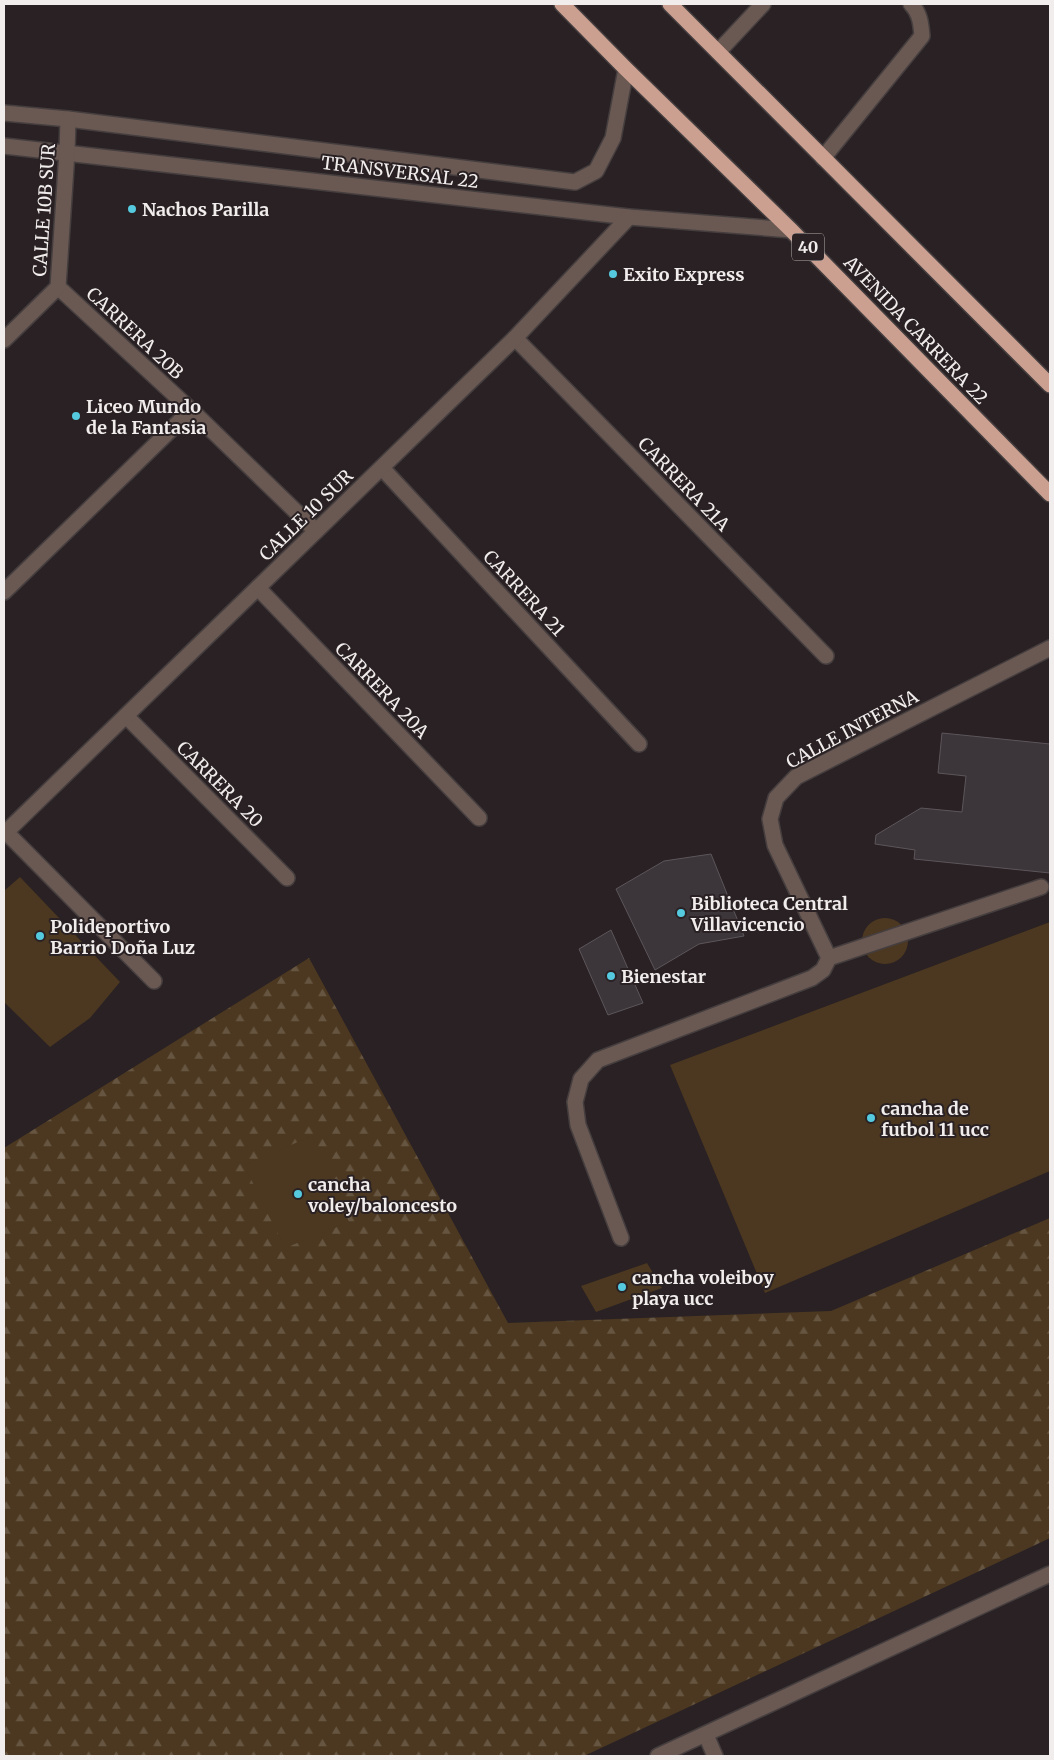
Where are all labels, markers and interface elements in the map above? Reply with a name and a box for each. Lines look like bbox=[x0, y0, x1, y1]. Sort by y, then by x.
street label: CALLE 10B SUR bbox=[28, 142, 60, 277]
street label: TRANSVERSAL 22 bbox=[320, 151, 480, 193]
place label: Nachos Parilla bbox=[142, 198, 269, 221]
marker: Nachos Parilla bbox=[126, 203, 138, 215]
road number: 40 bbox=[792, 233, 824, 260]
street label: AVENIDA CARRERA 22 bbox=[838, 250, 993, 409]
place label: Exito Express bbox=[623, 263, 745, 286]
marker: Exito Express bbox=[607, 268, 619, 280]
street label: CARRERA 20B bbox=[82, 282, 188, 384]
place label: Liceo Mundo de la Fantasia bbox=[86, 395, 206, 439]
marker: Liceo Mundo de la Fantasia bbox=[70, 410, 82, 422]
street label: CARRERA 21A bbox=[633, 432, 735, 536]
street label: CALLE 10 SUR bbox=[254, 464, 358, 566]
street label: CARRERA 21 bbox=[478, 545, 570, 641]
street label: CARRERA 20A bbox=[330, 637, 434, 743]
street label: CALLE INTERNA bbox=[782, 684, 922, 773]
street label: CARRERA 20 bbox=[172, 736, 268, 832]
place label: Biblioteca Central Villavicencio bbox=[690, 892, 848, 936]
marker: Biblioteca Central Villavicencio bbox=[675, 907, 687, 919]
place label: Polideportivo Barrio Doña Luz bbox=[50, 915, 195, 959]
marker: Polideportivo Barrio Doña Luz bbox=[34, 930, 46, 942]
place label: Bienestar bbox=[621, 965, 706, 988]
marker: Bienestar bbox=[605, 970, 617, 982]
place label: cancha de futbol 11 ucc bbox=[881, 1097, 989, 1141]
marker: cancha de futbol 11 ucc bbox=[865, 1112, 877, 1124]
place label: cancha voley/baloncesto bbox=[307, 1173, 457, 1217]
marker: cancha voley/baloncesto bbox=[292, 1188, 304, 1200]
place label: cancha voleiboy playa ucc bbox=[632, 1266, 774, 1310]
marker: cancha voleiboy playa ucc bbox=[616, 1281, 628, 1293]

